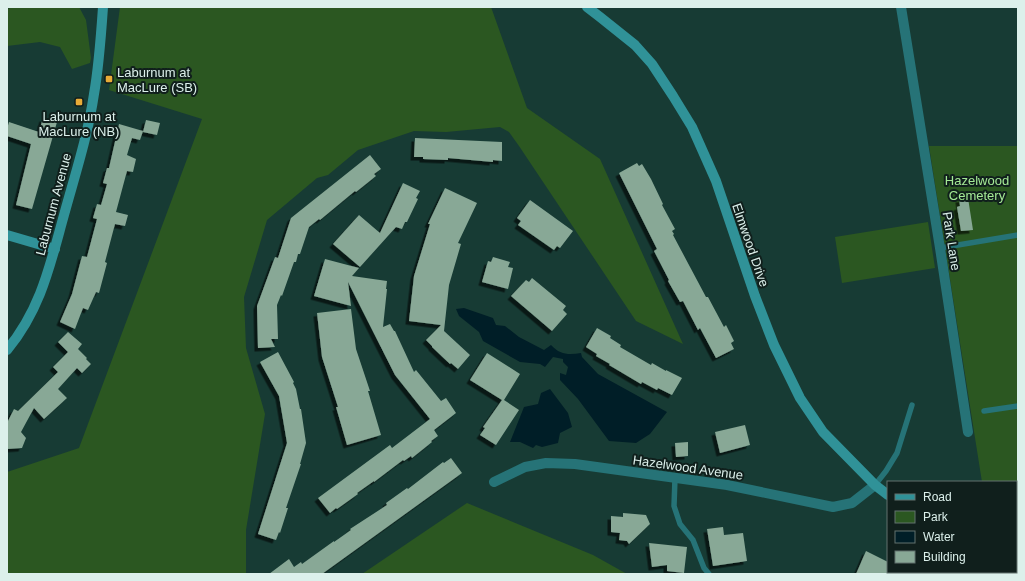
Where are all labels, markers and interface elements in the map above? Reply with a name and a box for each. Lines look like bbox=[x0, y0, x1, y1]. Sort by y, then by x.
place label: Laburnum at MacLure (SB) bbox=[117, 65, 197, 95]
marker: Laburnum at MacLure (SB) bbox=[104, 74, 114, 84]
marker: Laburnum at MacLure (NB) bbox=[74, 97, 84, 107]
place label: Laburnum at MacLure (NB) bbox=[39, 109, 119, 139]
street label: Laburnum Avenue bbox=[33, 151, 74, 257]
park label: Hazelwood Cemetery bbox=[945, 173, 1009, 203]
street label: Elmwood Drive bbox=[729, 201, 772, 289]
street label: Park Lane bbox=[939, 211, 964, 272]
street label: Hazelwood Avenue bbox=[632, 452, 744, 483]
legend bbox=[887, 481, 1017, 573]
text: Road bbox=[923, 490, 952, 504]
text: Park bbox=[923, 510, 949, 524]
text: Water bbox=[923, 530, 955, 544]
text: Building bbox=[923, 550, 966, 564]

